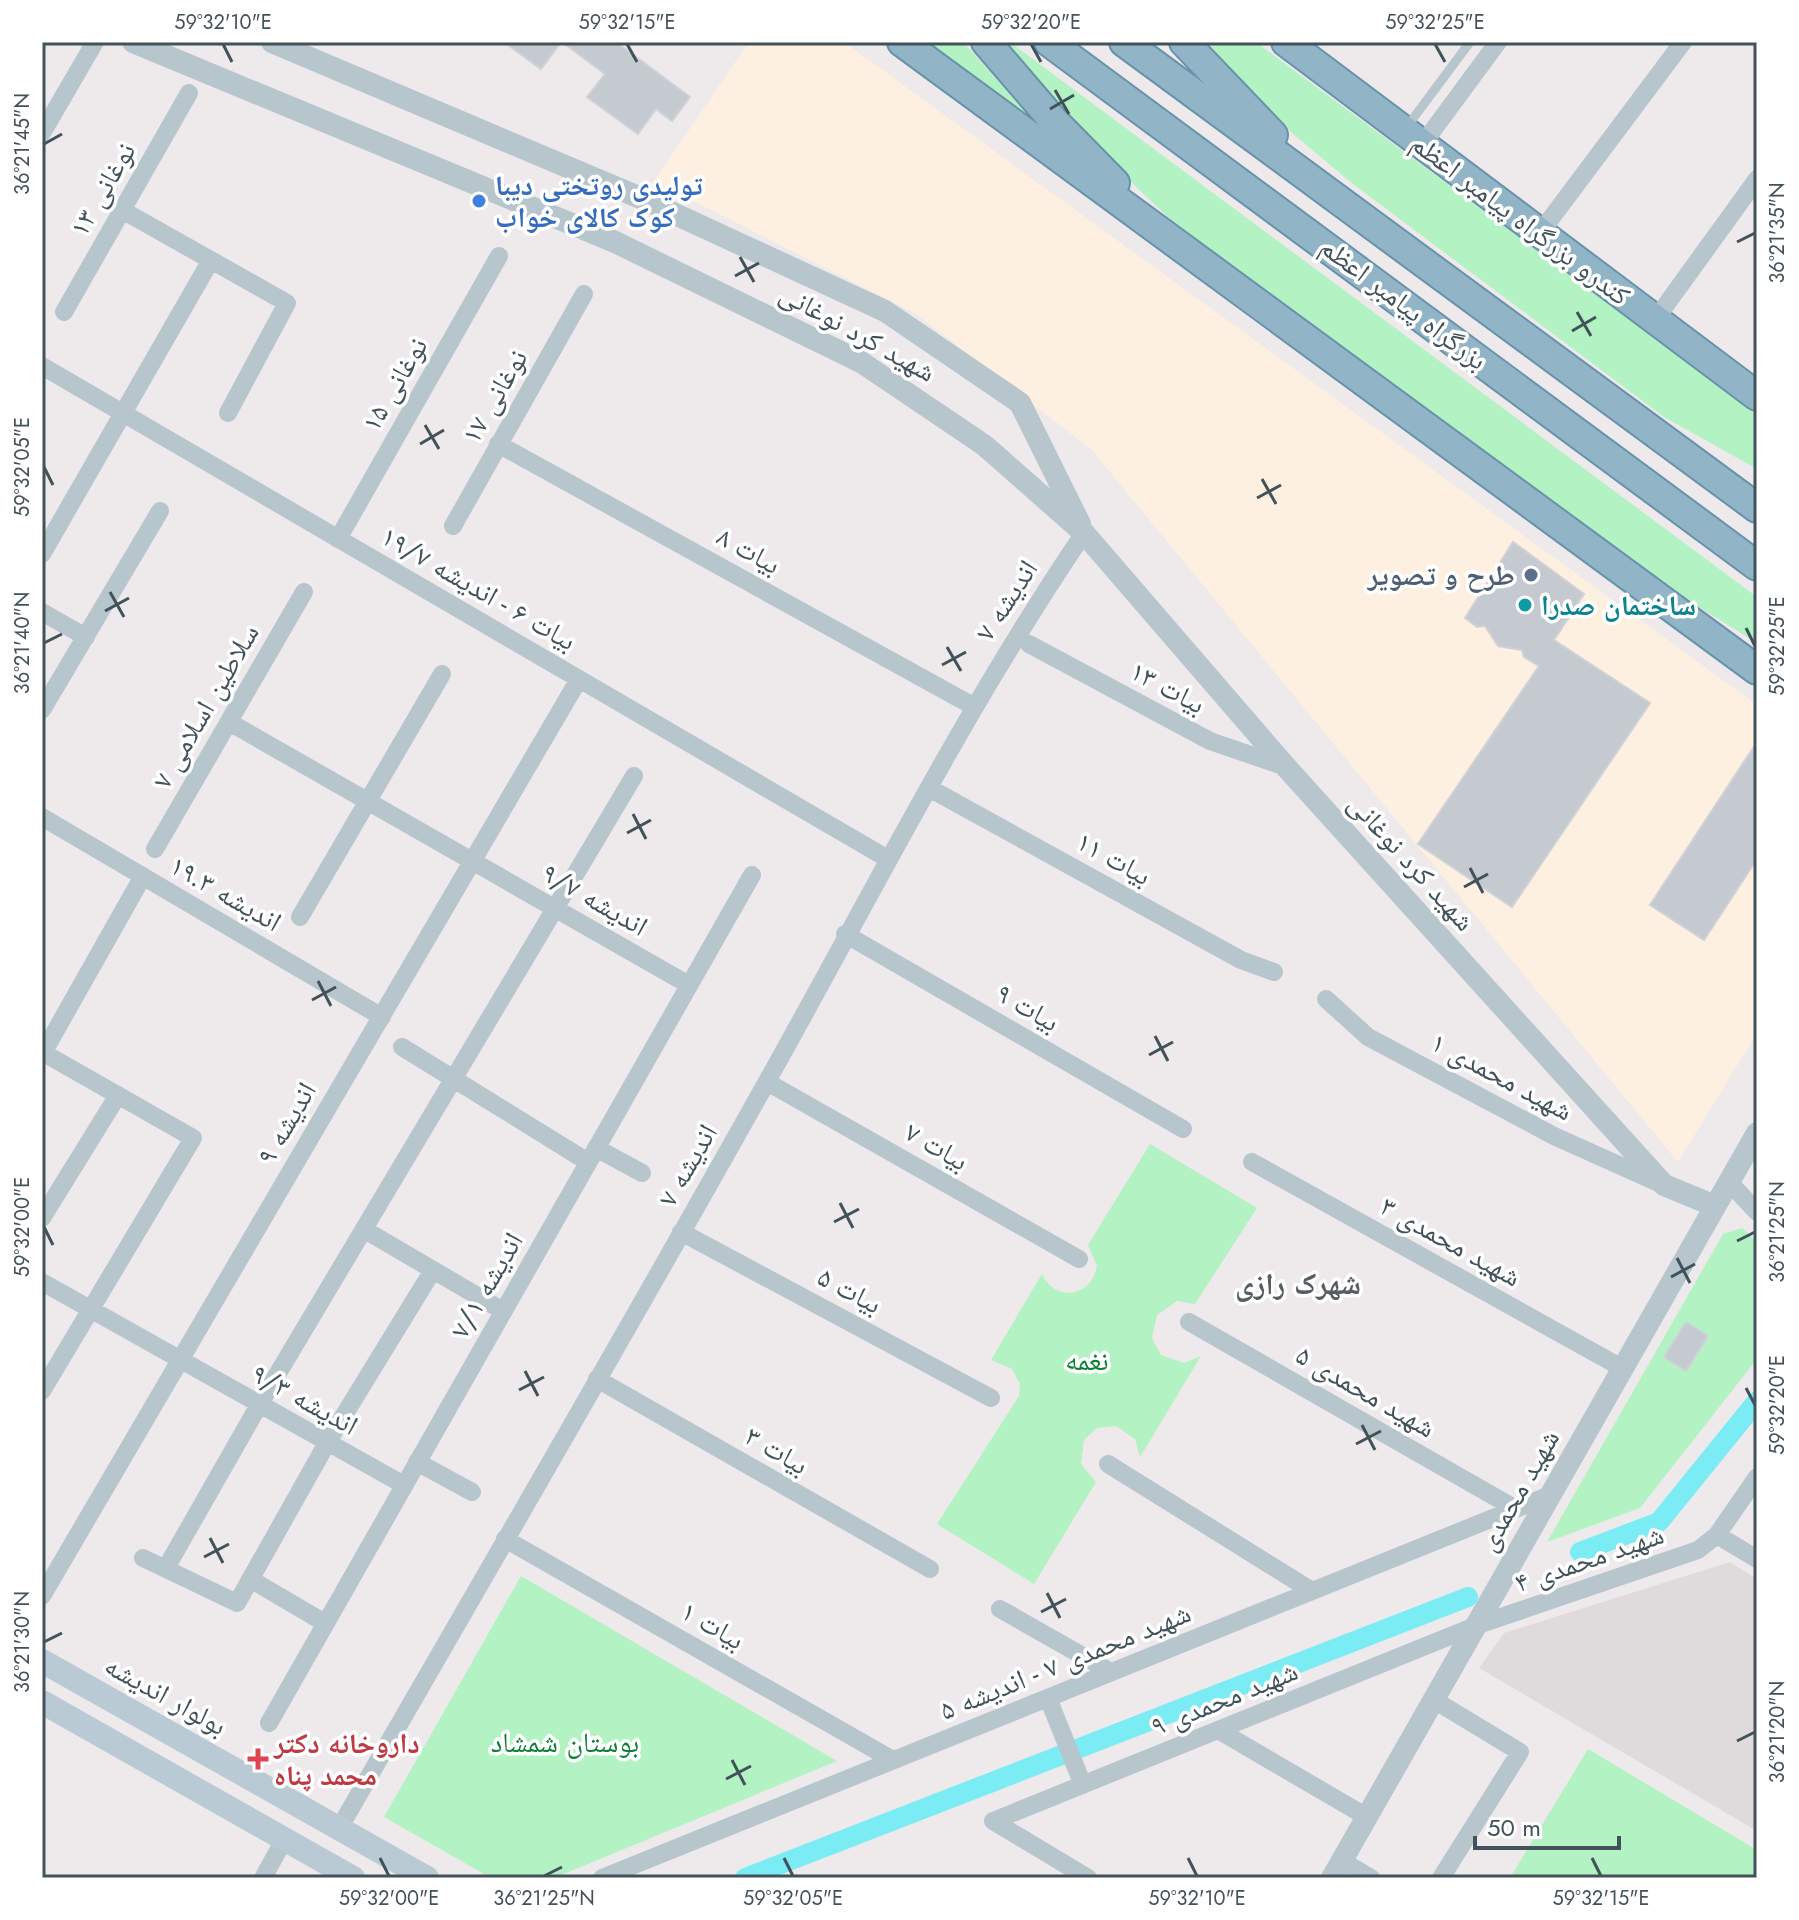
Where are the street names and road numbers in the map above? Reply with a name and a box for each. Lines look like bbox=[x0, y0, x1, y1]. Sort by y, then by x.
street label: کندرو بزرگراه پیامبر اعظم bbox=[1405, 126, 1637, 312]
street label: نوغانی ۱۳ bbox=[59, 135, 146, 244]
street label: بزرگراه پیامبر اعظم bbox=[1314, 229, 1494, 377]
street label: شهید کرد نوغانی bbox=[772, 273, 943, 392]
street label: نوغانی ۱۵ bbox=[351, 330, 438, 439]
street label: نوغانی ۱۷ bbox=[451, 342, 538, 451]
street label: بیات ۶ - اندیشه ۱۹/۷ bbox=[374, 516, 584, 661]
street label: بیات ۸ bbox=[709, 516, 788, 585]
street label: اندیشه ۷ bbox=[965, 552, 1048, 649]
street label: سلاطین اسلامی ۷ bbox=[142, 616, 269, 796]
street label: بیات ۱۳ bbox=[1123, 651, 1213, 724]
street label: شهید کرد نوغانی bbox=[1339, 784, 1485, 940]
street label: بیات ۱۱ bbox=[1069, 821, 1159, 896]
street label: اندیشه ۱۹.۳ bbox=[162, 845, 289, 942]
street label: اندیشه ۹/۷ bbox=[534, 853, 655, 946]
street label: بیات ۹ bbox=[988, 973, 1067, 1042]
street label: شهید محمدی ۱ bbox=[1424, 1022, 1580, 1131]
street label: اندیشه ۹ bbox=[246, 1074, 327, 1172]
street label: بیات ۷ bbox=[897, 1112, 976, 1181]
street label: اندیشه ۷ bbox=[647, 1116, 728, 1214]
street label: شهید محمدی ۳ bbox=[1373, 1186, 1529, 1297]
street label: اندیشه ۷/۱ bbox=[440, 1225, 533, 1346]
street label: بیات ۵ bbox=[810, 1257, 889, 1324]
street label: شهید محمدی ۵ bbox=[1288, 1335, 1443, 1448]
street label: اندیشه ۹/۳ bbox=[244, 1353, 366, 1446]
street label: بیات ۳ bbox=[737, 1416, 816, 1485]
street label: شهید محمدی bbox=[1467, 1422, 1570, 1559]
street label: شهید محمدی ۴ bbox=[1509, 1514, 1669, 1603]
street label: بیات ۱ bbox=[673, 1591, 752, 1660]
street label: شهید محمدی ۷ - اندیشه ۵ bbox=[933, 1592, 1197, 1731]
street label: بولوار اندیشه bbox=[97, 1645, 234, 1746]
street label: شهید محمدی ۹ bbox=[1144, 1650, 1304, 1747]

